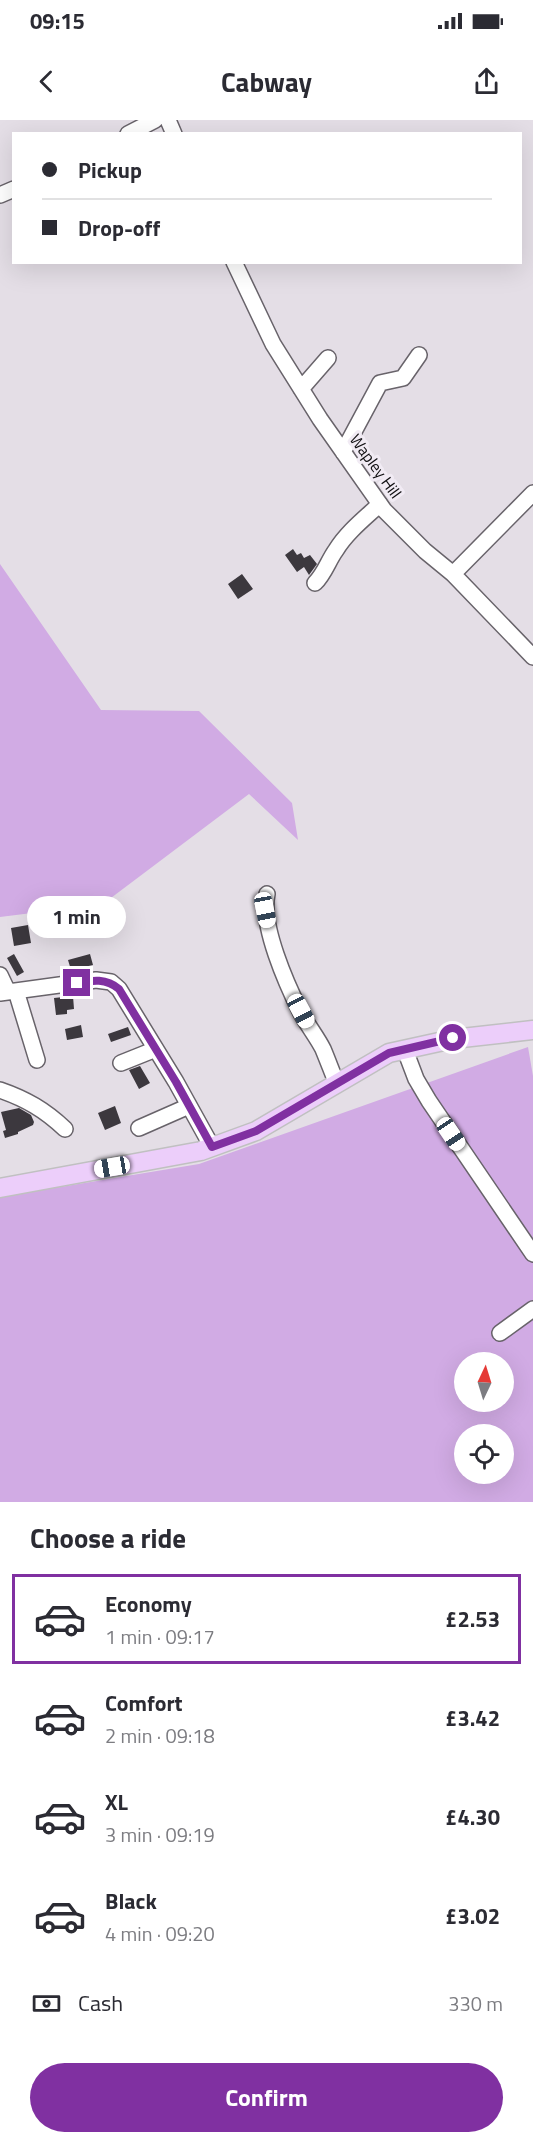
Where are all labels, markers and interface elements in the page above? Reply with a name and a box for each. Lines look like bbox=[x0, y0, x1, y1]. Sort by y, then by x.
text: 09:15 bbox=[30, 4, 85, 38]
text: Cabway bbox=[221, 61, 312, 102]
icon: back bbox=[30, 65, 63, 98]
icon: share bbox=[470, 65, 503, 98]
text: Pickup bbox=[78, 153, 142, 187]
text: Drop-off bbox=[78, 211, 160, 245]
street label: Wapley Hill bbox=[344, 429, 408, 503]
car bbox=[253, 891, 277, 929]
callout: 1 min bbox=[28, 896, 127, 938]
text: 1 min bbox=[52, 901, 101, 932]
route end bbox=[63, 969, 90, 996]
car bbox=[285, 991, 317, 1031]
route start bbox=[439, 1024, 466, 1051]
car bbox=[433, 1114, 469, 1154]
car bbox=[93, 1155, 131, 1179]
north arrow bbox=[454, 1352, 514, 1412]
map controls bbox=[454, 1352, 514, 1484]
button: locate bbox=[454, 1424, 514, 1484]
text: Choose a ride bbox=[30, 1517, 186, 1558]
text: Economy bbox=[105, 1587, 192, 1621]
icon: car bbox=[33, 1592, 87, 1646]
text: £2.53 bbox=[445, 1602, 500, 1636]
text: 1 min · 09:17 bbox=[105, 1621, 215, 1652]
text: Comfort bbox=[105, 1686, 183, 1720]
icon: car bbox=[33, 1691, 87, 1745]
text: £3.42 bbox=[445, 1701, 500, 1735]
text: 2 min · 09:18 bbox=[105, 1720, 215, 1751]
text: XL bbox=[105, 1785, 128, 1819]
icon: car bbox=[33, 1790, 87, 1844]
text: £4.30 bbox=[445, 1800, 500, 1834]
text: 3 min · 09:19 bbox=[105, 1819, 215, 1850]
text: Black bbox=[105, 1884, 157, 1918]
icon: car bbox=[33, 1889, 87, 1943]
text: £3.02 bbox=[445, 1899, 500, 1933]
text: 4 min · 09:20 bbox=[105, 1918, 215, 1949]
text: Cash bbox=[78, 1986, 123, 2020]
icon: cash bbox=[30, 1987, 63, 2020]
text: 330 m bbox=[448, 1988, 503, 2019]
button: Confirm bbox=[30, 2063, 503, 2132]

